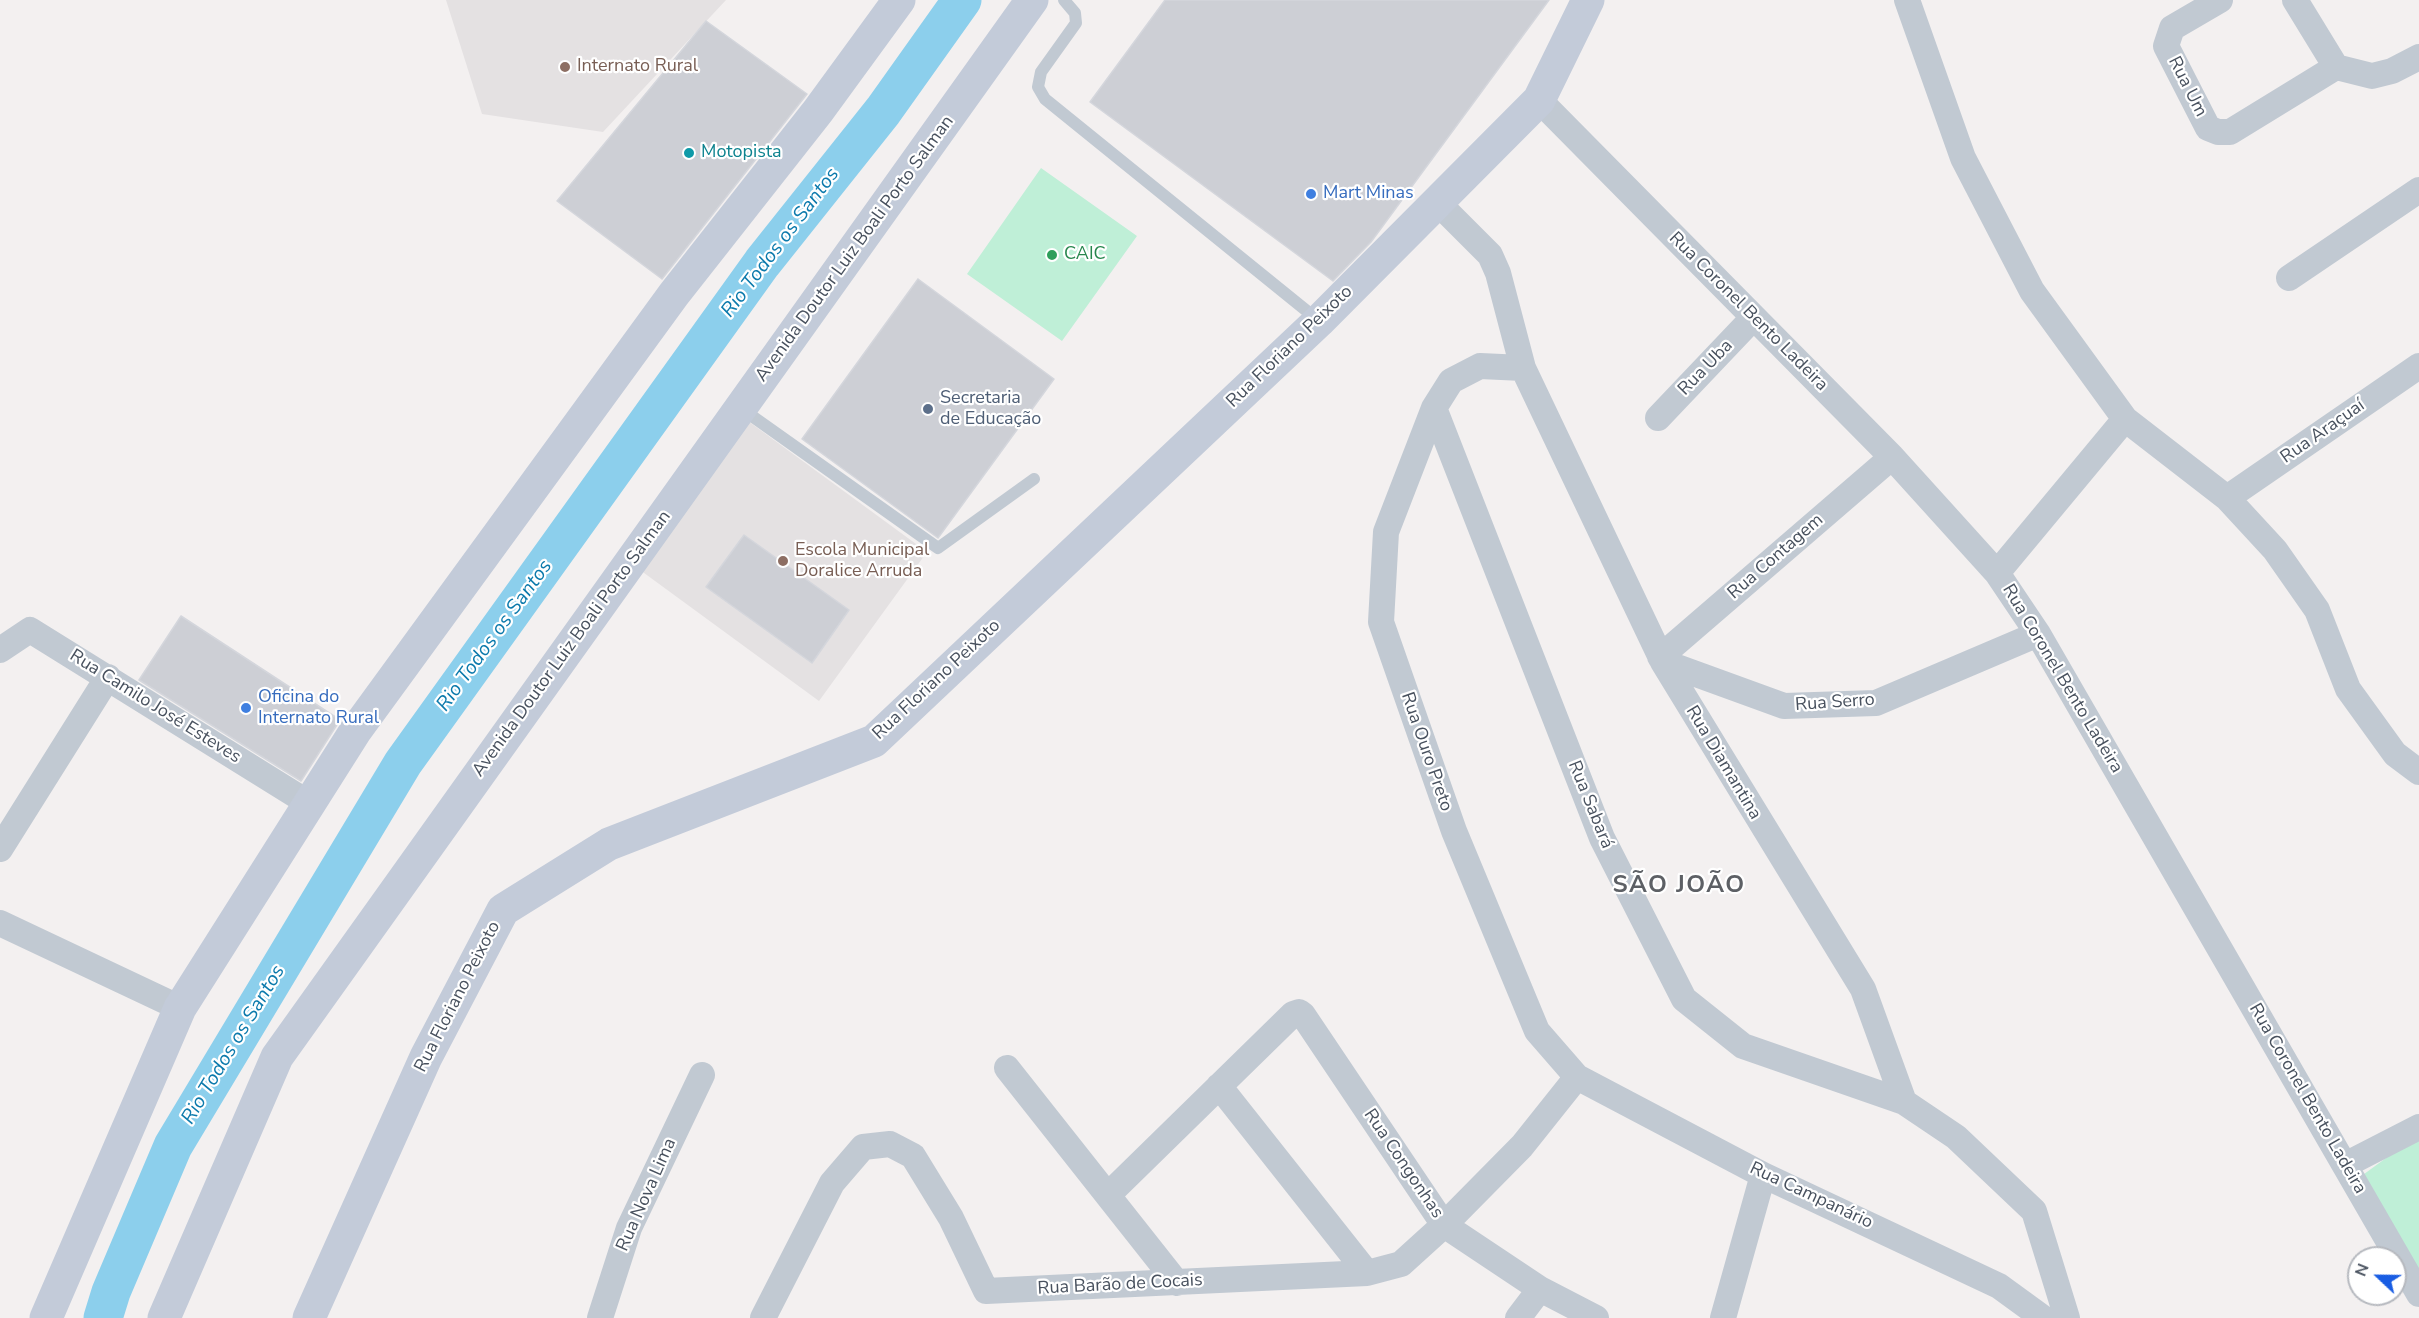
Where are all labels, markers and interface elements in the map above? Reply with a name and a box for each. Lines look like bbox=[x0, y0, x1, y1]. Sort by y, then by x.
street label: Rua Um bbox=[2163, 53, 2211, 121]
place label: Internato Rural bbox=[577, 56, 698, 78]
marker: Internato Rural bbox=[558, 60, 572, 74]
street label: Avenida Doutor Luiz Boali Porto Salman bbox=[751, 112, 959, 386]
place label: Motopista bbox=[701, 142, 782, 164]
marker: Motopista bbox=[682, 146, 696, 160]
water label: Rio Todos os Santos bbox=[717, 163, 845, 323]
place label: Mart Minas bbox=[1323, 183, 1414, 205]
marker: Mart Minas bbox=[1304, 187, 1318, 201]
street label: Rua Coronel Bento Ladeira bbox=[1664, 228, 1832, 396]
place label: CAIC bbox=[1064, 244, 1106, 266]
marker: CAIC bbox=[1045, 248, 1059, 262]
street label: Rua Floriano Peixoto bbox=[1223, 281, 1357, 413]
street label: Rua Uba bbox=[1674, 336, 1738, 400]
place label: Secretaria de Educação bbox=[940, 388, 1041, 430]
street label: Rua Araçuaí bbox=[2277, 395, 2369, 469]
marker: Secretaria de Educação bbox=[921, 402, 935, 416]
street label: Avenida Doutor Luiz Boali Porto Salman bbox=[468, 507, 676, 781]
street label: Rua Contagem bbox=[1724, 510, 1828, 604]
place label: Escola Municipal Doralice Arruda bbox=[795, 540, 929, 582]
marker: Escola Municipal Doralice Arruda bbox=[776, 554, 790, 568]
water label: Rio Todos os Santos bbox=[432, 556, 558, 716]
street label: Rua Coronel Bento Ladeira bbox=[1997, 581, 2127, 777]
street label: Rua Floriano Peixoto bbox=[869, 615, 1005, 745]
street label: Rua Camilo José Esteves bbox=[65, 645, 245, 769]
place label: Oficina do Internato Rural bbox=[258, 687, 379, 730]
street label: Rua Serro bbox=[1794, 689, 1876, 717]
street label: Rua Ouro Preto bbox=[1396, 690, 1456, 814]
marker: Oficina do Internato Rural bbox=[239, 701, 253, 715]
street label: Rua Diamantina bbox=[1681, 702, 1765, 824]
street label: Rua Sabará bbox=[1563, 758, 1617, 852]
district label: SÃO JOÃO bbox=[1612, 872, 1746, 900]
street label: Rua Floriano Peixoto bbox=[411, 918, 505, 1076]
water label: Rio Todos os Santos bbox=[177, 961, 291, 1129]
street label: Rua Coronel Bento Ladeira bbox=[2244, 1000, 2370, 1198]
street label: Rua Congonhas bbox=[1358, 1105, 1448, 1223]
street label: Rua Nova Lima bbox=[612, 1135, 682, 1255]
street label: Rua Campanário bbox=[1746, 1158, 1876, 1234]
north arrow bbox=[2347, 1246, 2407, 1306]
text: N bbox=[2350, 1260, 2375, 1280]
street label: Rua Barão de Cocais bbox=[1037, 1270, 1203, 1300]

